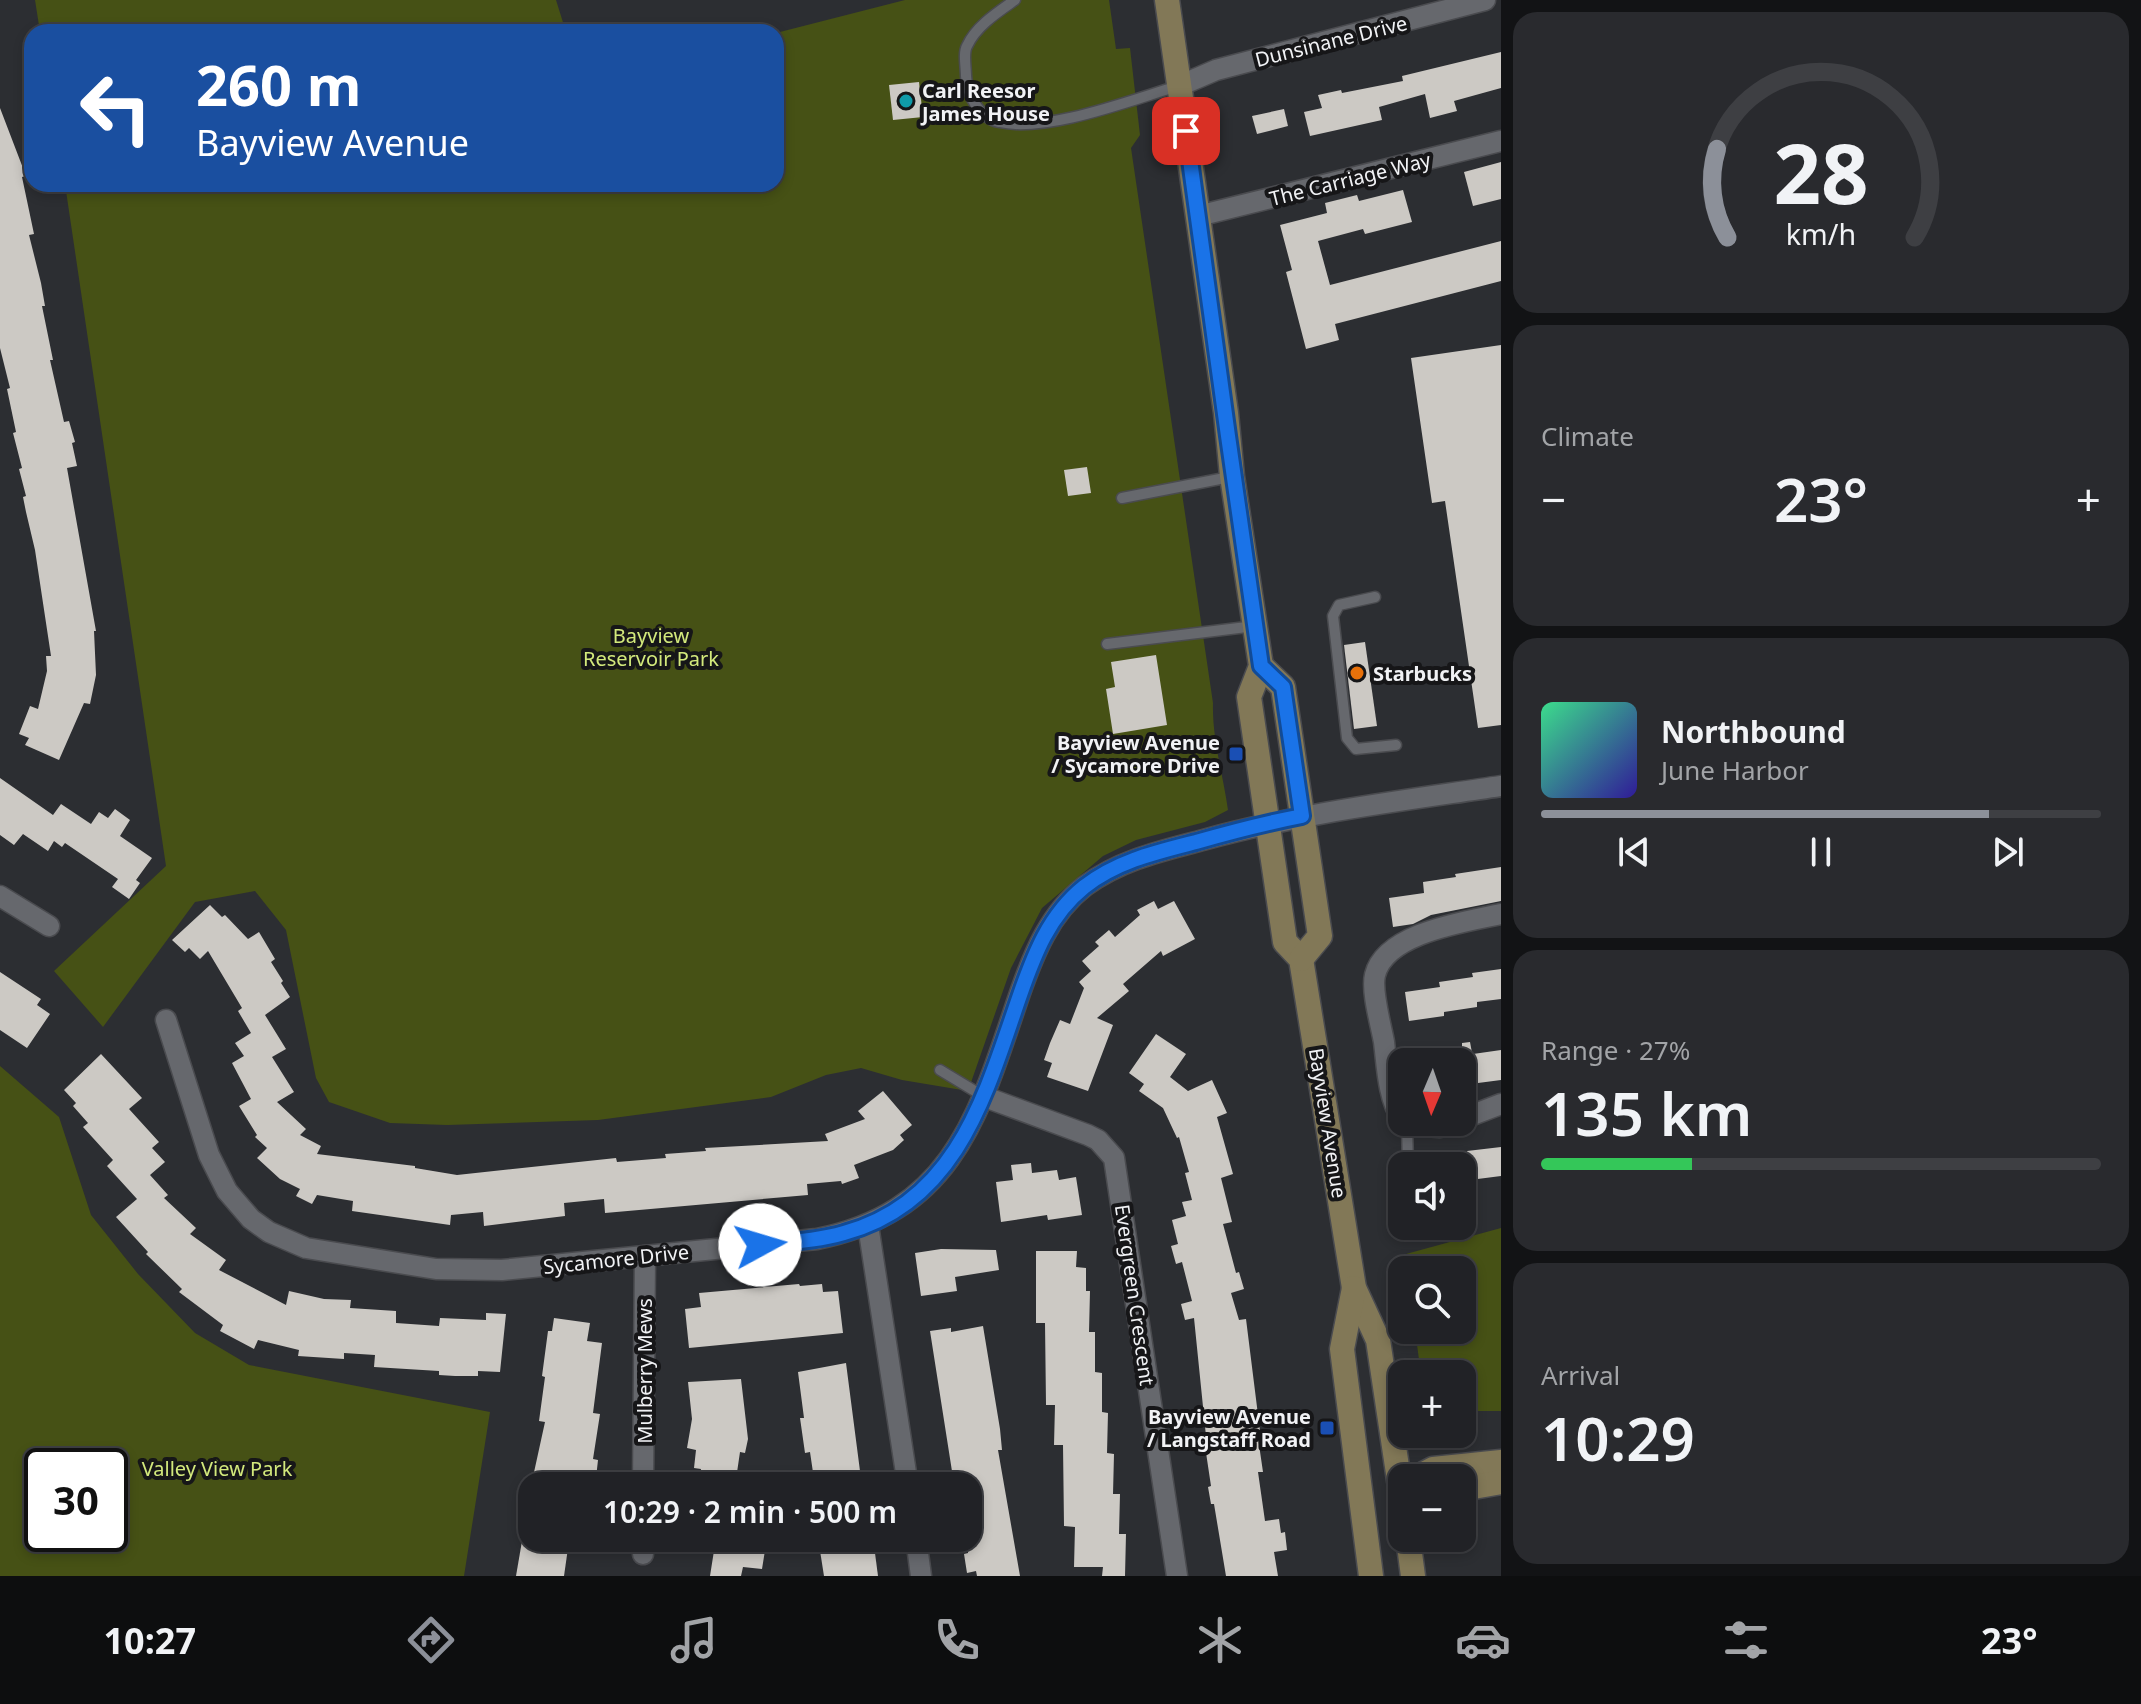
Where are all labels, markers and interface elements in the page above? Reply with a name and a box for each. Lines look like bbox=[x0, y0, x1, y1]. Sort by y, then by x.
street label: Dunsinane Drive bbox=[1252, 9, 1410, 73]
text: 260 m bbox=[196, 46, 361, 122]
icon: left bbox=[64, 56, 168, 160]
place label: Carl Reesor James House bbox=[920, 77, 1050, 127]
marker: Carl Reesor James House bbox=[897, 92, 915, 110]
pin bbox=[1152, 97, 1220, 165]
icon: arrive bbox=[1164, 109, 1208, 153]
text: 28 bbox=[1773, 115, 1869, 228]
text: Bayview Avenue bbox=[196, 118, 469, 167]
street label: The Carriage Way bbox=[1267, 146, 1434, 212]
text: km/h bbox=[1786, 215, 1856, 254]
text: Climate bbox=[1541, 418, 1634, 454]
text: 23° bbox=[1774, 458, 1868, 540]
text: − bbox=[1541, 469, 1566, 529]
text: + bbox=[2076, 469, 2101, 529]
park label: Bayview Reservoir Park bbox=[583, 622, 719, 672]
place label: Starbucks bbox=[1373, 660, 1472, 687]
marker: Starbucks bbox=[1348, 664, 1366, 682]
text: Northbound bbox=[1661, 711, 1846, 752]
place label: Bayview Avenue / Sycamore Drive bbox=[1051, 729, 1220, 779]
marker: Bayview Avenue / Sycamore Drive bbox=[1227, 745, 1245, 763]
text: June Harbor bbox=[1661, 752, 1809, 788]
icon: previous bbox=[1612, 830, 1656, 874]
icon: pause bbox=[1799, 830, 1843, 874]
icon: next bbox=[1986, 830, 2030, 874]
text: Range · 27% bbox=[1541, 1032, 1690, 1068]
street label: Bayview Avenue bbox=[1303, 1046, 1353, 1200]
north arrow bbox=[1388, 1048, 1476, 1136]
map controls bbox=[1388, 1048, 1476, 1552]
text: 135 km bbox=[1541, 1072, 1752, 1154]
button: sound bbox=[1388, 1152, 1476, 1240]
position arrow bbox=[718, 1203, 802, 1287]
street label: Evergreen Crescent bbox=[1109, 1203, 1161, 1387]
street label: Sycamore Drive bbox=[542, 1238, 690, 1280]
button: search bbox=[1388, 1256, 1476, 1344]
street label: Mulberry Mews bbox=[631, 1298, 658, 1444]
text: Arrival bbox=[1541, 1357, 1620, 1393]
button: + bbox=[1388, 1360, 1476, 1448]
text: 10:29 bbox=[1541, 1397, 1695, 1479]
place label: Bayview Avenue / Langstaff Road bbox=[1147, 1403, 1311, 1453]
marker: Bayview Avenue / Langstaff Road bbox=[1318, 1419, 1336, 1437]
speed limit sign: 30 bbox=[24, 1448, 128, 1552]
park label: Valley View Park bbox=[142, 1455, 293, 1482]
button: − bbox=[1388, 1464, 1476, 1552]
text: 10:29 · 2 min · 500 m bbox=[603, 1491, 897, 1532]
icon: directions bbox=[403, 1612, 459, 1668]
icon: music bbox=[666, 1612, 722, 1668]
icon: phone bbox=[929, 1612, 985, 1668]
icon: climate bbox=[1192, 1612, 1248, 1668]
icon: car bbox=[1455, 1612, 1511, 1668]
icon: filters bbox=[1718, 1612, 1774, 1668]
text: 10:27 bbox=[104, 1616, 196, 1665]
text: 23° bbox=[1981, 1616, 2037, 1665]

